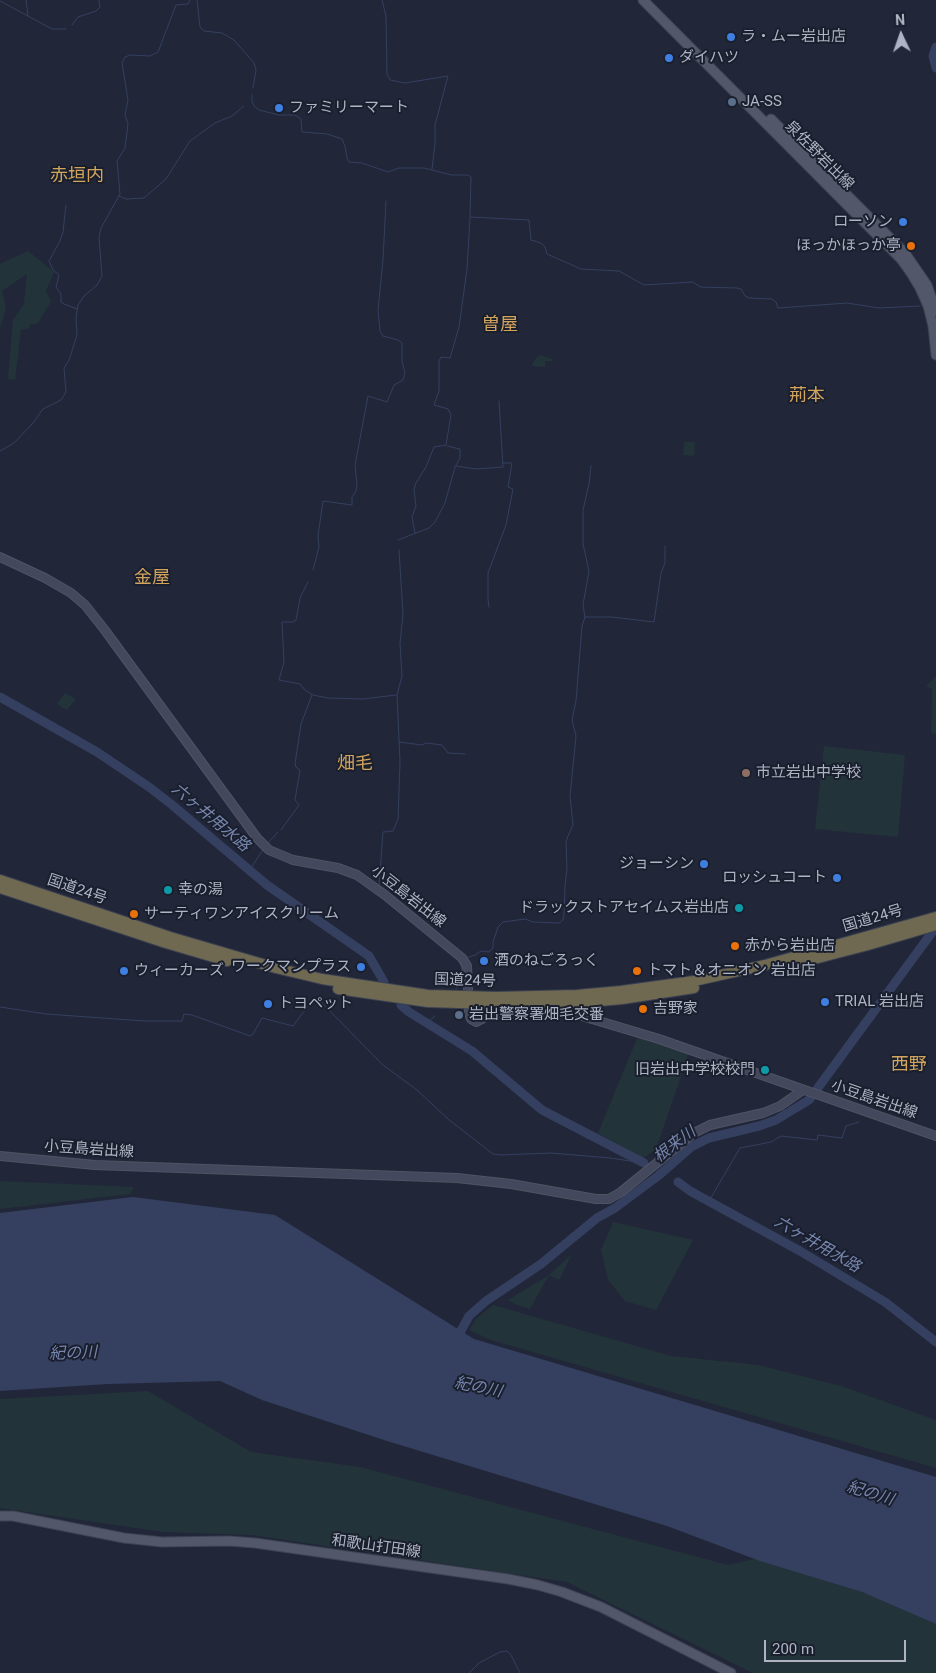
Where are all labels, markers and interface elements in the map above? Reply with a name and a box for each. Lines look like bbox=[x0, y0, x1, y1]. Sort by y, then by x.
north arrow bbox=[876, 10, 926, 60]
text: N bbox=[895, 12, 906, 28]
place label: ラ・ムー岩出店 bbox=[741, 28, 846, 46]
marker: ラ・ムー岩出店 bbox=[725, 31, 737, 43]
place label: ダイハツ bbox=[679, 49, 739, 67]
marker: ダイハツ bbox=[663, 52, 675, 64]
place label: JA-SS bbox=[742, 93, 782, 111]
marker: JA-SS bbox=[726, 96, 738, 108]
place label: ファミリーマート bbox=[289, 99, 409, 117]
marker: ファミリーマート bbox=[273, 102, 285, 114]
street label: 泉佐野岩出線 bbox=[781, 118, 857, 194]
district label: 赤垣内 bbox=[50, 165, 104, 187]
place label: ローソン bbox=[833, 213, 893, 231]
marker: ローソン bbox=[897, 216, 909, 228]
place label: ほっかほっか亭 bbox=[796, 237, 901, 255]
marker: ほっかほっか亭 bbox=[905, 240, 917, 252]
district label: 曽屋 bbox=[482, 314, 518, 336]
district label: 荊本 bbox=[789, 385, 825, 407]
district label: 金屋 bbox=[134, 567, 170, 589]
district label: 畑毛 bbox=[337, 753, 373, 775]
place label: 市立岩出中学校 bbox=[756, 764, 861, 782]
marker: 市立岩出中学校 bbox=[740, 767, 752, 779]
water label: 六ヶ井用水路 bbox=[167, 780, 253, 856]
place label: ジョーシン bbox=[619, 855, 694, 873]
marker: ジョーシン bbox=[698, 858, 710, 870]
street label: 小豆島岩出線 bbox=[367, 862, 449, 932]
place label: ロッシュコート bbox=[722, 869, 827, 887]
street label: 国道24号 bbox=[45, 871, 109, 909]
marker: ロッシュコート bbox=[831, 872, 843, 884]
place label: 幸の湯 bbox=[178, 881, 223, 899]
marker: 幸の湯 bbox=[162, 884, 174, 896]
place label: ドラックストアセイムス岩出店 bbox=[519, 899, 729, 917]
marker: ドラックストアセイムス岩出店 bbox=[733, 902, 745, 914]
street label: 国道24号 bbox=[841, 902, 905, 936]
place label: サーティワンアイスクリーム bbox=[144, 905, 339, 923]
marker: サーティワンアイスクリーム bbox=[128, 908, 140, 920]
place label: 赤から岩出店 bbox=[745, 937, 835, 955]
marker: 赤から岩出店 bbox=[729, 940, 741, 952]
place label: 酒のねごろっく bbox=[494, 952, 599, 970]
marker: 酒のねごろっく bbox=[478, 955, 490, 967]
place label: ワークマンプラス bbox=[231, 958, 351, 976]
marker: ワークマンプラス bbox=[355, 961, 367, 973]
place label: ウィーカーズ bbox=[134, 962, 224, 980]
place label: トマト＆オニオン 岩出店 bbox=[647, 962, 816, 980]
marker: ウィーカーズ bbox=[118, 965, 130, 977]
marker: トマト＆オニオン 岩出店 bbox=[631, 965, 643, 977]
street label: 国道24号 bbox=[434, 971, 496, 991]
place label: TRIAL 岩出店 bbox=[835, 993, 924, 1011]
place label: トヨペット bbox=[278, 995, 353, 1013]
marker: TRIAL 岩出店 bbox=[819, 996, 831, 1008]
marker: トヨペット bbox=[262, 998, 274, 1010]
place label: 吉野家 bbox=[653, 1000, 698, 1018]
marker: 吉野家 bbox=[637, 1003, 649, 1015]
place label: 岩出警察署畑毛交番 bbox=[469, 1006, 604, 1024]
marker: 岩出警察署畑毛交番 bbox=[453, 1009, 465, 1021]
district label: 西野 bbox=[891, 1054, 927, 1076]
place label: 旧岩出中学校校門 bbox=[635, 1061, 755, 1079]
marker: 旧岩出中学校校門 bbox=[759, 1064, 771, 1076]
street label: 小豆島岩出線 bbox=[829, 1077, 919, 1123]
water label: 根来川 bbox=[650, 1123, 700, 1167]
street label: 小豆島岩出線 bbox=[43, 1138, 135, 1162]
water label: 六ヶ井用水路 bbox=[771, 1213, 863, 1277]
water label: 紀の川 bbox=[49, 1344, 97, 1364]
water label: 紀の川 bbox=[453, 1374, 503, 1402]
water label: 紀の川 bbox=[844, 1478, 896, 1510]
street label: 和歌山打田線 bbox=[330, 1532, 422, 1562]
scale bar bbox=[766, 1630, 908, 1662]
text: 200 m bbox=[772, 1640, 814, 1658]

